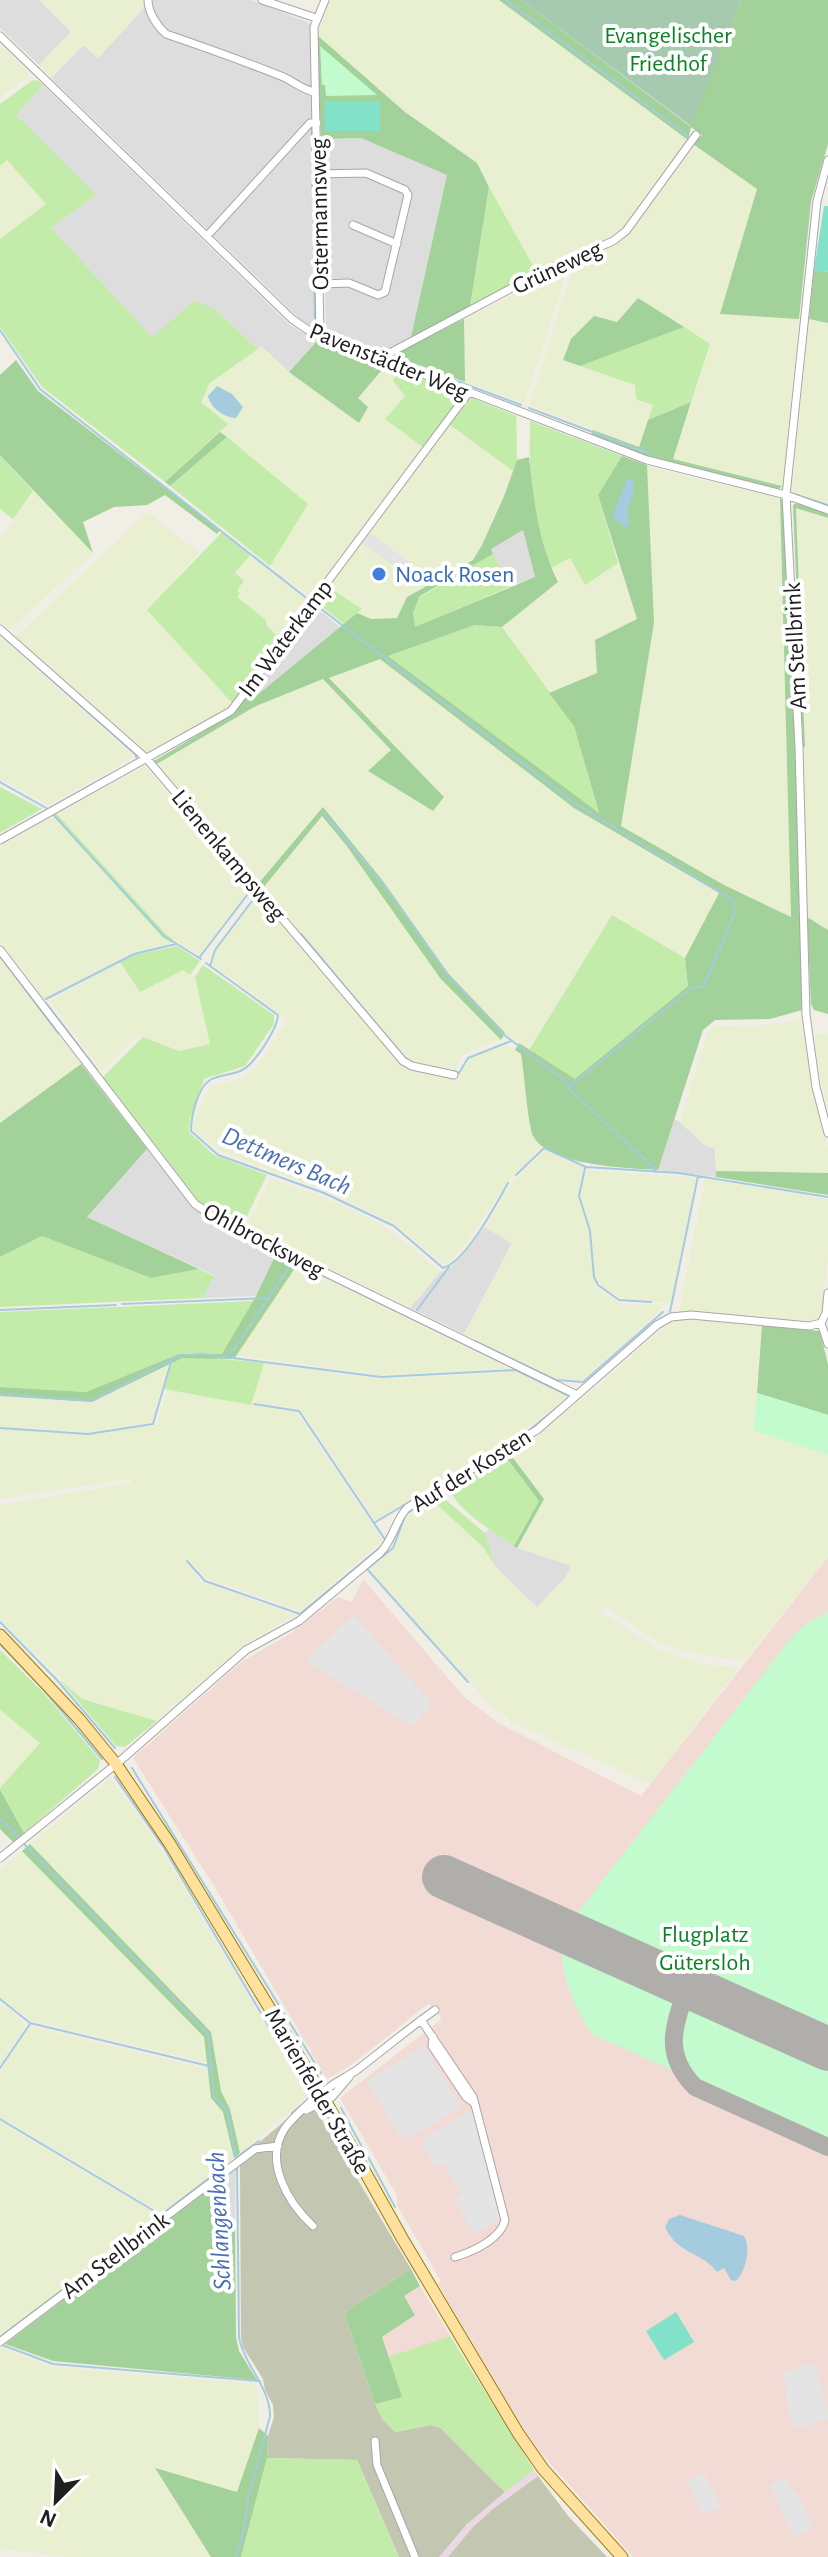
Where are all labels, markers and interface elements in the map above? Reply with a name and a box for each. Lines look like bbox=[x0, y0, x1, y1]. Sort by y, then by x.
park label: Evangelischer Friedhof bbox=[604, 24, 732, 76]
street label: Ostermannsweg bbox=[307, 137, 333, 290]
street label: Grüneweg bbox=[509, 237, 606, 299]
street label: Pavenstädter Weg bbox=[306, 319, 472, 405]
place label: Noack Rosen bbox=[395, 563, 514, 587]
marker: Noack Rosen bbox=[370, 565, 388, 583]
street label: Im Waterkamp bbox=[234, 576, 337, 702]
street label: Am Stellbrink bbox=[781, 582, 811, 710]
street label: Lienenkampsweg bbox=[167, 786, 290, 926]
water label: Dettmers Bach bbox=[218, 1122, 355, 1200]
street label: Ohlbrocksweg bbox=[199, 1199, 328, 1283]
street label: Auf der Kosten bbox=[408, 1425, 535, 1517]
park label: Flugplatz Gütersloh bbox=[659, 1923, 751, 1975]
street label: Marienfelder Straße bbox=[260, 2004, 374, 2179]
water label: Schlangenbach bbox=[202, 2151, 236, 2291]
street label: Am Stellbrink bbox=[58, 2208, 174, 2304]
north arrow bbox=[16, 2461, 96, 2541]
text: N bbox=[37, 2505, 60, 2532]

